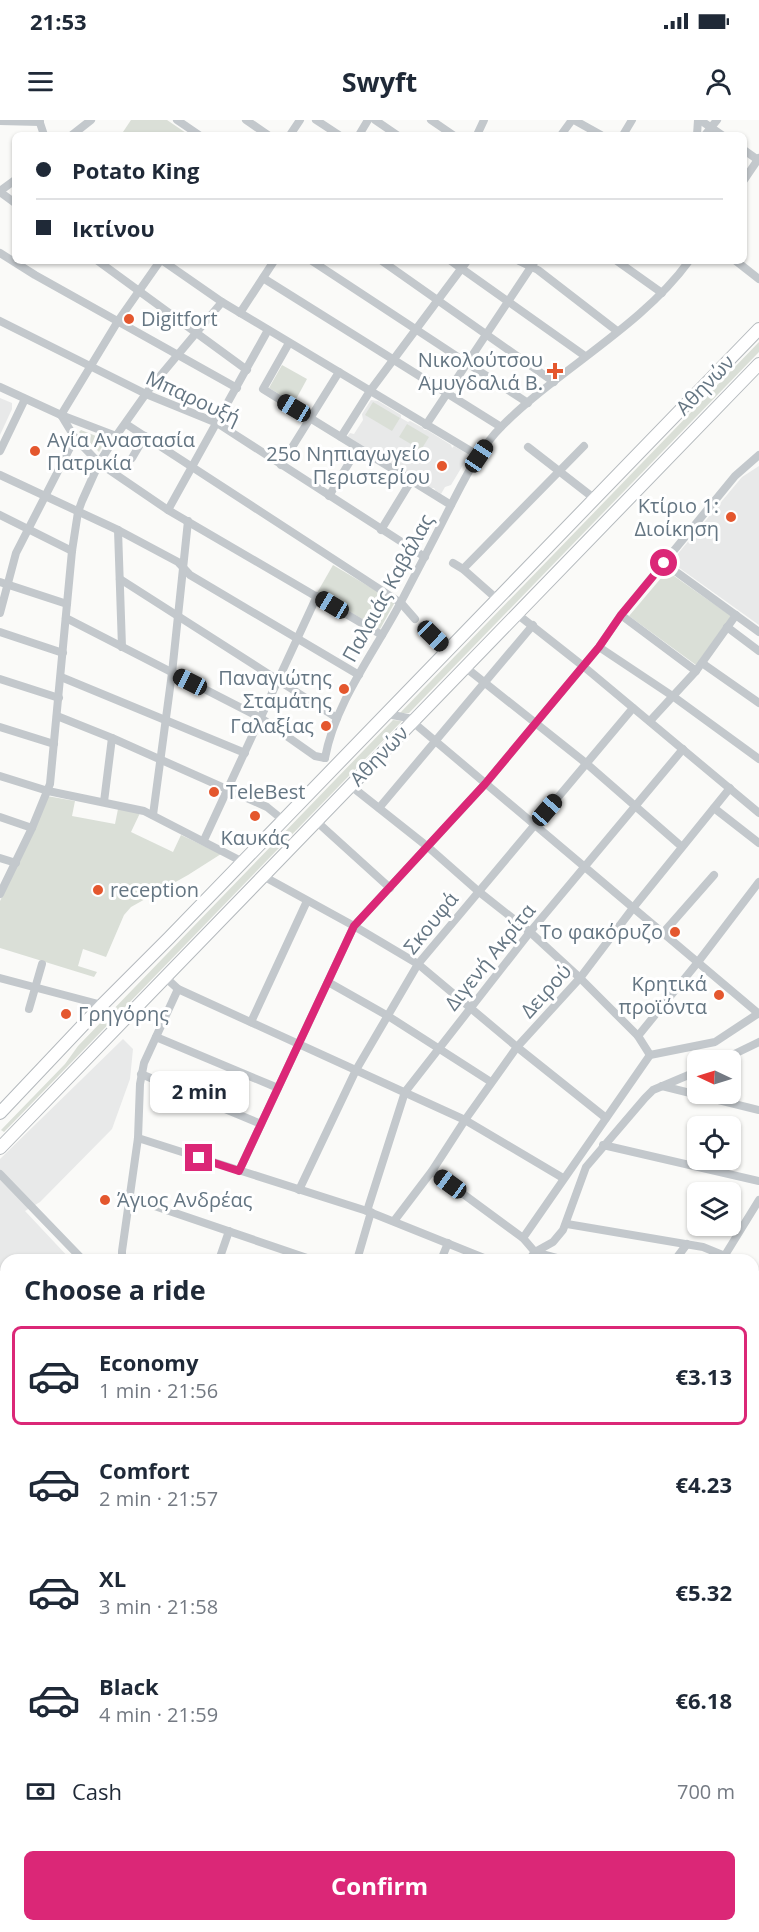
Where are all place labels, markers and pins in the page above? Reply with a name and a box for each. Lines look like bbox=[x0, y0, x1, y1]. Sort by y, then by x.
place label: Digitfort bbox=[141, 305, 218, 332]
marker: Digitfort bbox=[122, 312, 136, 326]
place label: Νικολούτσου Αμυγδαλιά Β. bbox=[418, 346, 543, 396]
marker: Νικολούτσου Αμυγδαλιά Β. bbox=[548, 364, 562, 378]
place label: Αγία Αναστασία Πατρικία bbox=[47, 426, 195, 476]
place label: 25ο Νηπιαγωγείο Περιστερίου bbox=[266, 440, 430, 490]
marker: Αγία Αναστασία Πατρικία bbox=[28, 444, 42, 458]
marker: 25ο Νηπιαγωγείο Περιστερίου bbox=[435, 459, 449, 473]
place label: Κτίριο 1: Διοίκηση bbox=[635, 492, 719, 542]
marker: Κτίριο 1: Διοίκηση bbox=[724, 510, 738, 524]
place label: Παναγιώτης Σταμάτης bbox=[218, 664, 332, 714]
marker: Παναγιώτης Σταμάτης bbox=[337, 682, 351, 696]
place label: Γαλαξίας bbox=[230, 712, 314, 739]
marker: Γαλαξίας bbox=[319, 719, 333, 733]
place label: TeleBest bbox=[226, 778, 305, 805]
marker: TeleBest bbox=[207, 785, 221, 799]
marker: Καυκάς bbox=[248, 809, 262, 823]
place label: Καυκάς bbox=[220, 824, 290, 851]
place label: reception bbox=[110, 876, 199, 903]
marker: reception bbox=[91, 883, 105, 897]
place label: Το φακόρυζο bbox=[540, 918, 663, 945]
marker: Το φακόρυζο bbox=[668, 925, 682, 939]
place label: Κρητικά προϊόντα bbox=[619, 970, 707, 1020]
marker: Κρητικά προϊόντα bbox=[712, 988, 726, 1002]
place label: Γρηγόρης bbox=[78, 1000, 169, 1027]
marker: Γρηγόρης bbox=[59, 1007, 73, 1021]
place label: Άγιος Ανδρέας bbox=[117, 1186, 253, 1213]
marker: Άγιος Ανδρέας bbox=[98, 1193, 112, 1207]

